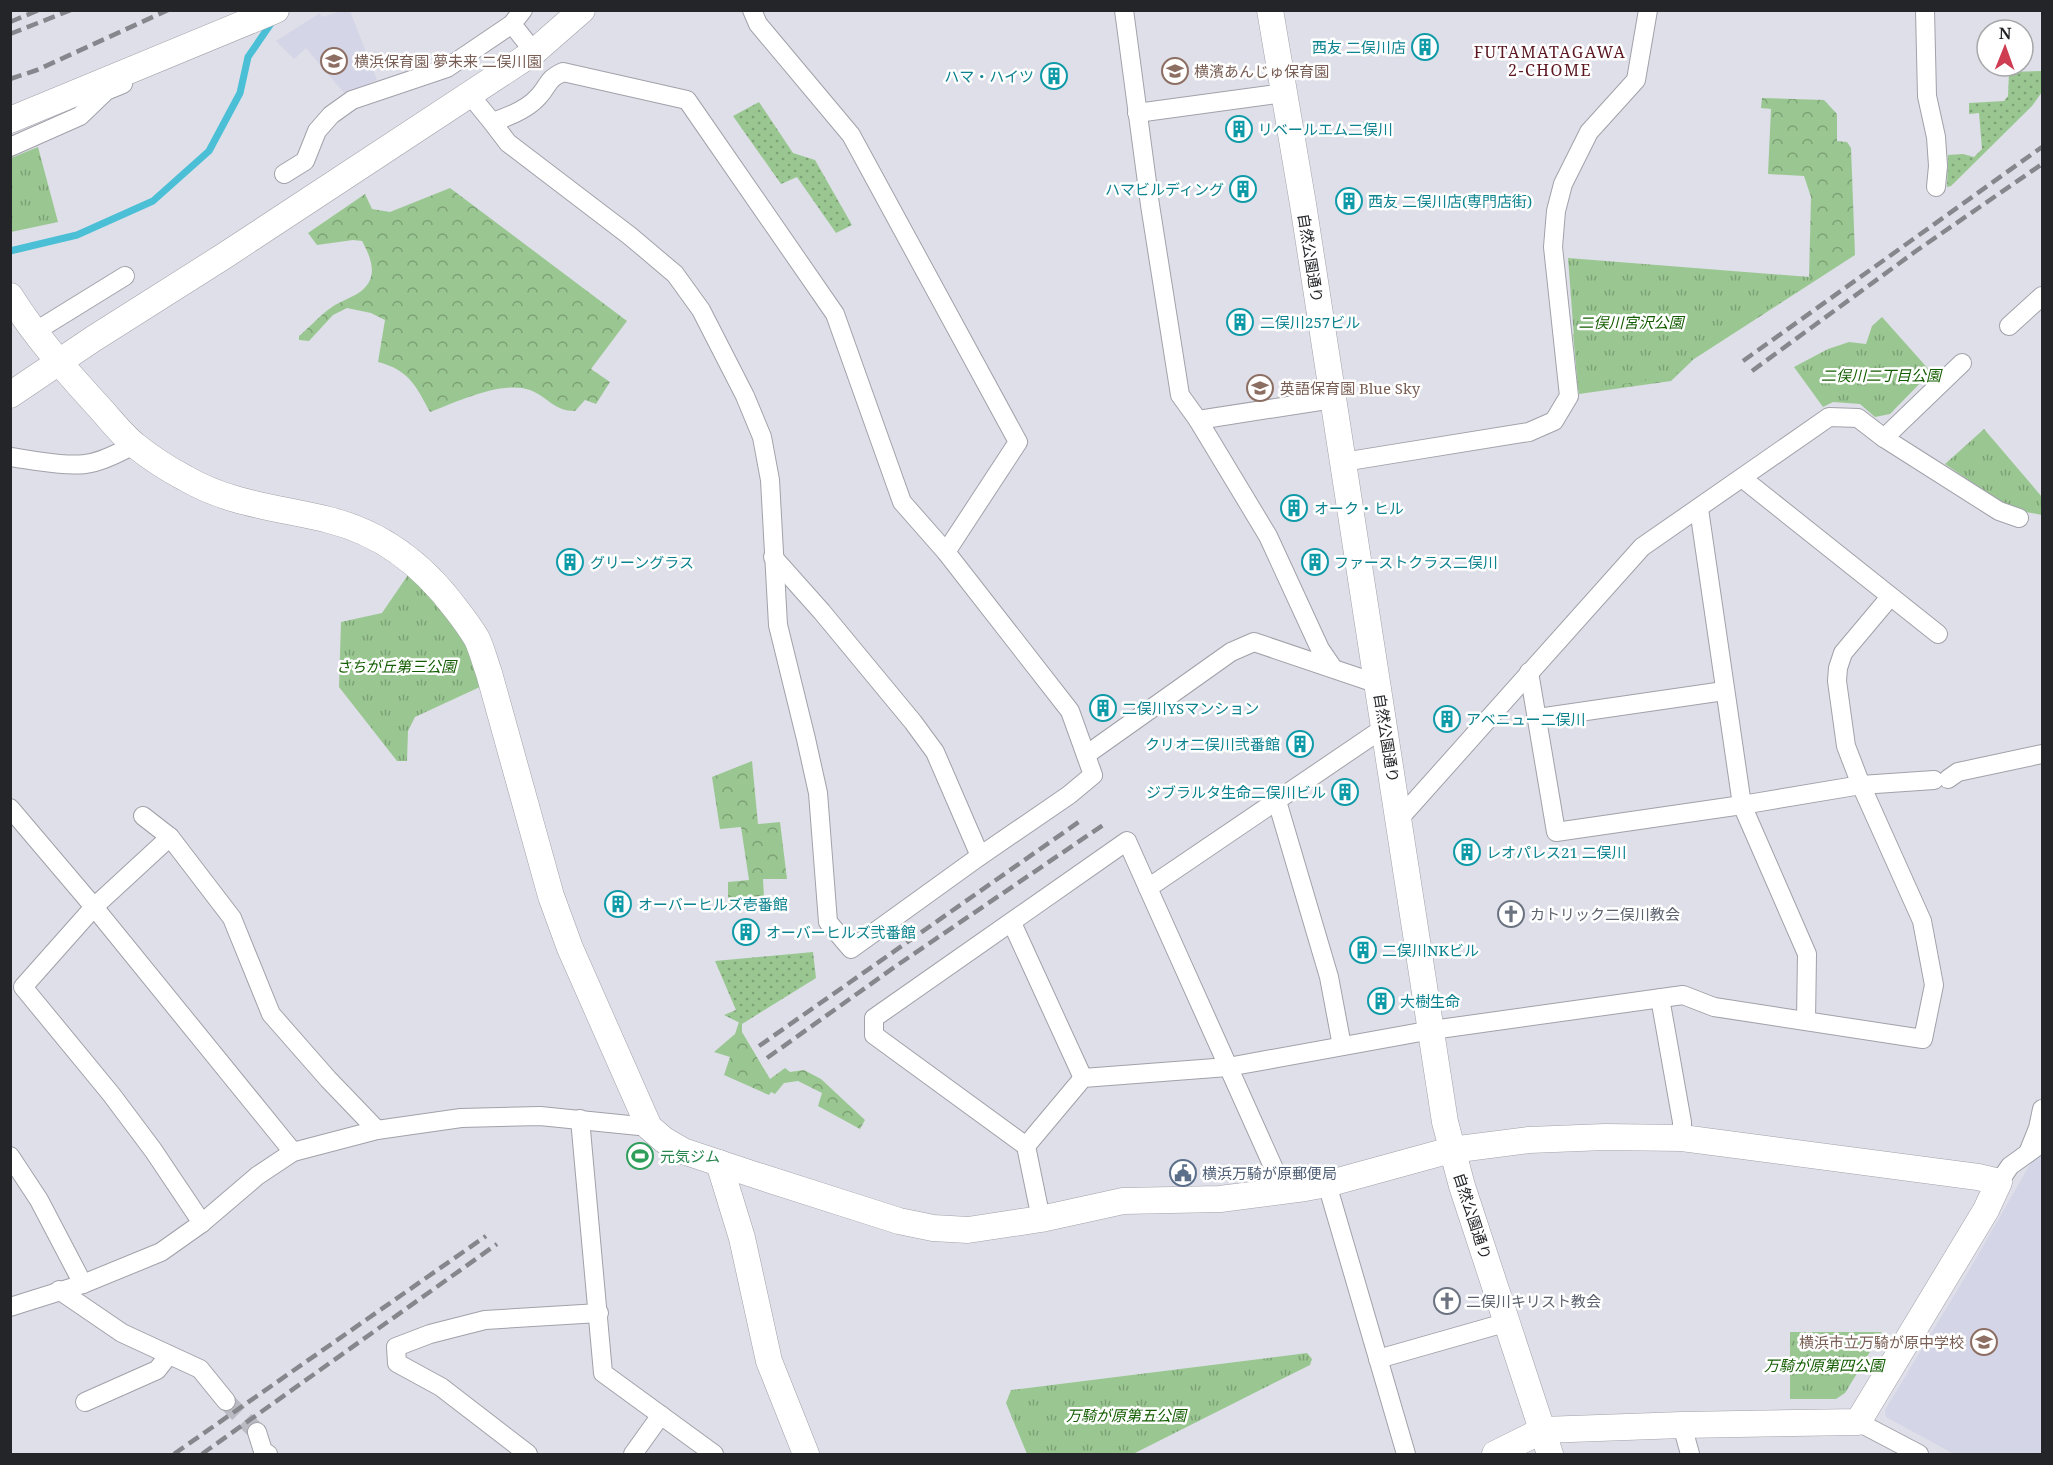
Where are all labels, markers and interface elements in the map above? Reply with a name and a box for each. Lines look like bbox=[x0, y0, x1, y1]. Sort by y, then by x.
north arrow bbox=[1975, 18, 2035, 78]
text: N bbox=[1999, 22, 2012, 44]
building icon: 西友 二俣川店 bbox=[1410, 32, 1440, 62]
place label: 西友 二俣川店 bbox=[1312, 37, 1406, 57]
district label: FUTAMATAGAWA 2-CHOME bbox=[1474, 41, 1626, 81]
school or university icon: 横浜保育園 夢未来 二俣川園 bbox=[319, 46, 349, 76]
place label: 横浜保育園 夢未来 二俣川園 bbox=[354, 51, 542, 71]
school or university icon: 横濱あんじゅ保育園 bbox=[1160, 56, 1190, 86]
building icon: ハマ・ハイツ bbox=[1039, 61, 1069, 91]
place label: 横濱あんじゅ保育園 bbox=[1194, 61, 1329, 81]
place label: ハマ・ハイツ bbox=[944, 66, 1034, 86]
building icon: リベールエム二俣川 bbox=[1224, 114, 1254, 144]
place label: リベールエム二俣川 bbox=[1258, 119, 1393, 139]
building icon: ハマビルディング bbox=[1228, 174, 1258, 204]
place label: ハマビルディング bbox=[1105, 179, 1224, 199]
building icon: 西友 二俣川店(専門店街) bbox=[1334, 186, 1364, 216]
place label: 西友 二俣川店(専門店街) bbox=[1368, 191, 1532, 211]
street label: 自然公園通り bbox=[1294, 212, 1328, 304]
building icon: 二俣川257ビル bbox=[1225, 307, 1255, 337]
place label: 二俣川257ビル bbox=[1260, 312, 1360, 332]
park label: 二俣川宮沢公園 bbox=[1578, 312, 1685, 332]
park label: 二俣川二丁目公園 bbox=[1821, 365, 1943, 385]
school or university icon: 英語保育園 Blue Sky bbox=[1245, 373, 1275, 403]
place label: 英語保育園 Blue Sky bbox=[1280, 378, 1421, 398]
building icon: オーク・ヒル bbox=[1279, 493, 1309, 523]
place label: オーク・ヒル bbox=[1314, 498, 1404, 518]
building icon: グリーングラス bbox=[555, 547, 585, 577]
building icon: ファーストクラス二俣川 bbox=[1300, 547, 1330, 577]
place label: グリーングラス bbox=[590, 552, 694, 572]
place label: ファーストクラス二俣川 bbox=[1334, 552, 1498, 572]
park label: さちが丘第三公園 bbox=[336, 656, 458, 676]
street label: 自然公園通り bbox=[1370, 692, 1404, 784]
building icon: 二俣川YSマンション bbox=[1088, 693, 1118, 723]
place label: 二俣川YSマンション bbox=[1122, 698, 1259, 718]
building icon: アベニュー二俣川 bbox=[1432, 704, 1462, 734]
place label: アベニュー二俣川 bbox=[1466, 709, 1586, 729]
building icon: クリオ二俣川弐番館 bbox=[1285, 729, 1315, 759]
place label: クリオ二俣川弐番館 bbox=[1145, 734, 1280, 754]
building icon: ジブラルタ生命二俣川ビル bbox=[1330, 777, 1360, 807]
place label: ジブラルタ生命二俣川ビル bbox=[1146, 782, 1326, 802]
building icon: レオパレス21 二俣川 bbox=[1452, 837, 1482, 867]
place label: レオパレス21 二俣川 bbox=[1486, 842, 1627, 862]
building icon: オーバーヒルズ壱番館 bbox=[603, 889, 633, 919]
place label: オーバーヒルズ壱番館 bbox=[638, 894, 788, 914]
church icon: カトリック二俣川教会 bbox=[1496, 899, 1526, 929]
place label: カトリック二俣川教会 bbox=[1530, 904, 1680, 924]
building icon: オーバーヒルズ弐番館 bbox=[731, 917, 761, 947]
place label: オーバーヒルズ弐番館 bbox=[766, 922, 916, 942]
building icon: 二俣川NKビル bbox=[1348, 935, 1378, 965]
place label: 二俣川NKビル bbox=[1382, 940, 1479, 960]
building icon: 大樹生命 bbox=[1366, 986, 1396, 1016]
place label: 大樹生命 bbox=[1400, 991, 1460, 1011]
sports icon: 元気ジム bbox=[625, 1141, 655, 1171]
place label: 元気ジム bbox=[660, 1146, 720, 1166]
public building icon: 横浜万騎が原郵便局 bbox=[1168, 1158, 1198, 1188]
place label: 横浜万騎が原郵便局 bbox=[1202, 1163, 1337, 1183]
street label: 自然公園通り bbox=[1450, 1170, 1496, 1262]
church icon: 二俣川キリスト教会 bbox=[1432, 1286, 1462, 1316]
place label: 二俣川キリスト教会 bbox=[1466, 1291, 1601, 1311]
school or university icon: 横浜市立万騎が原中学校 bbox=[1969, 1327, 1999, 1357]
place label: 横浜市立万騎が原中学校 bbox=[1799, 1332, 1964, 1352]
park label: 万騎が原第四公園 bbox=[1764, 1355, 1886, 1375]
park label: 万騎が原第五公園 bbox=[1066, 1405, 1188, 1425]

